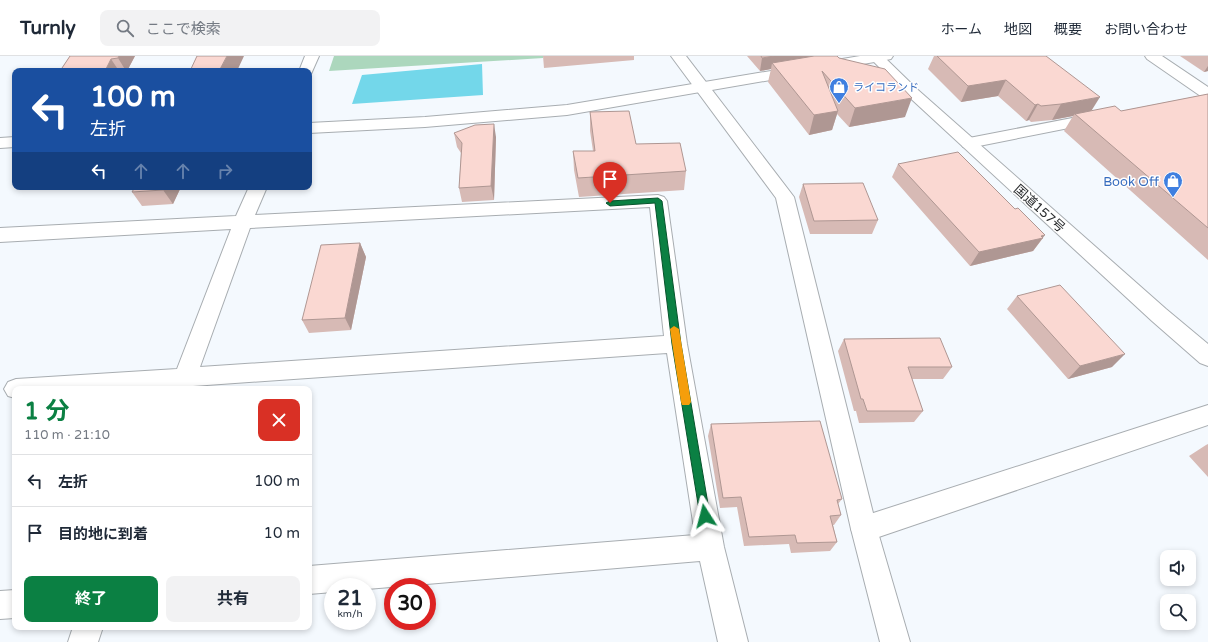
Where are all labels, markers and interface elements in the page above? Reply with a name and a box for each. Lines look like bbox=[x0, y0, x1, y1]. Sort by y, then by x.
search box bbox=[100, 10, 380, 46]
text: Turnly bbox=[20, 17, 76, 39]
icon: search bbox=[114, 17, 136, 39]
text: ここで検索 bbox=[146, 20, 221, 38]
text: ホーム bbox=[940, 21, 982, 38]
text: 地図 bbox=[1004, 21, 1032, 38]
text: 概要 bbox=[1054, 21, 1082, 38]
text: お問い合わせ bbox=[1104, 21, 1188, 38]
shop icon: ライコランド bbox=[828, 76, 850, 104]
text: 100 m bbox=[90, 80, 176, 114]
place label: ライコランド bbox=[853, 81, 919, 94]
icon: left bbox=[24, 84, 76, 136]
text: 左折 bbox=[90, 118, 126, 140]
icon: left bbox=[88, 160, 110, 182]
icon: ahead bbox=[130, 160, 152, 182]
icon: ahead bbox=[172, 160, 194, 182]
icon: right bbox=[214, 160, 236, 182]
pin bbox=[593, 162, 627, 203]
icon: arrive bbox=[599, 168, 621, 190]
shop icon: Book Off bbox=[1162, 170, 1184, 198]
place label: Book Off bbox=[1103, 174, 1160, 190]
street label: 国道157号 bbox=[1010, 182, 1068, 236]
text: 1 分 bbox=[24, 397, 69, 426]
button: close bbox=[258, 399, 300, 441]
text: 110 m · 21:10 bbox=[24, 427, 110, 443]
icon: left bbox=[24, 470, 46, 492]
text: 100 m bbox=[254, 472, 300, 490]
text: 左折 bbox=[58, 473, 88, 491]
position arrow bbox=[684, 495, 726, 537]
icon: arrive bbox=[24, 522, 46, 544]
text: 10 m bbox=[263, 524, 300, 542]
text: 目的地に到着 bbox=[58, 525, 148, 543]
map controls bbox=[1160, 550, 1196, 630]
button: sound bbox=[1160, 550, 1196, 586]
button: 終了 bbox=[24, 576, 158, 622]
button: 共有 bbox=[166, 576, 300, 622]
speed limit sign: 30 bbox=[384, 578, 436, 630]
text: 21 bbox=[337, 587, 363, 611]
button: search bbox=[1160, 594, 1196, 630]
text: km/h bbox=[337, 608, 363, 620]

